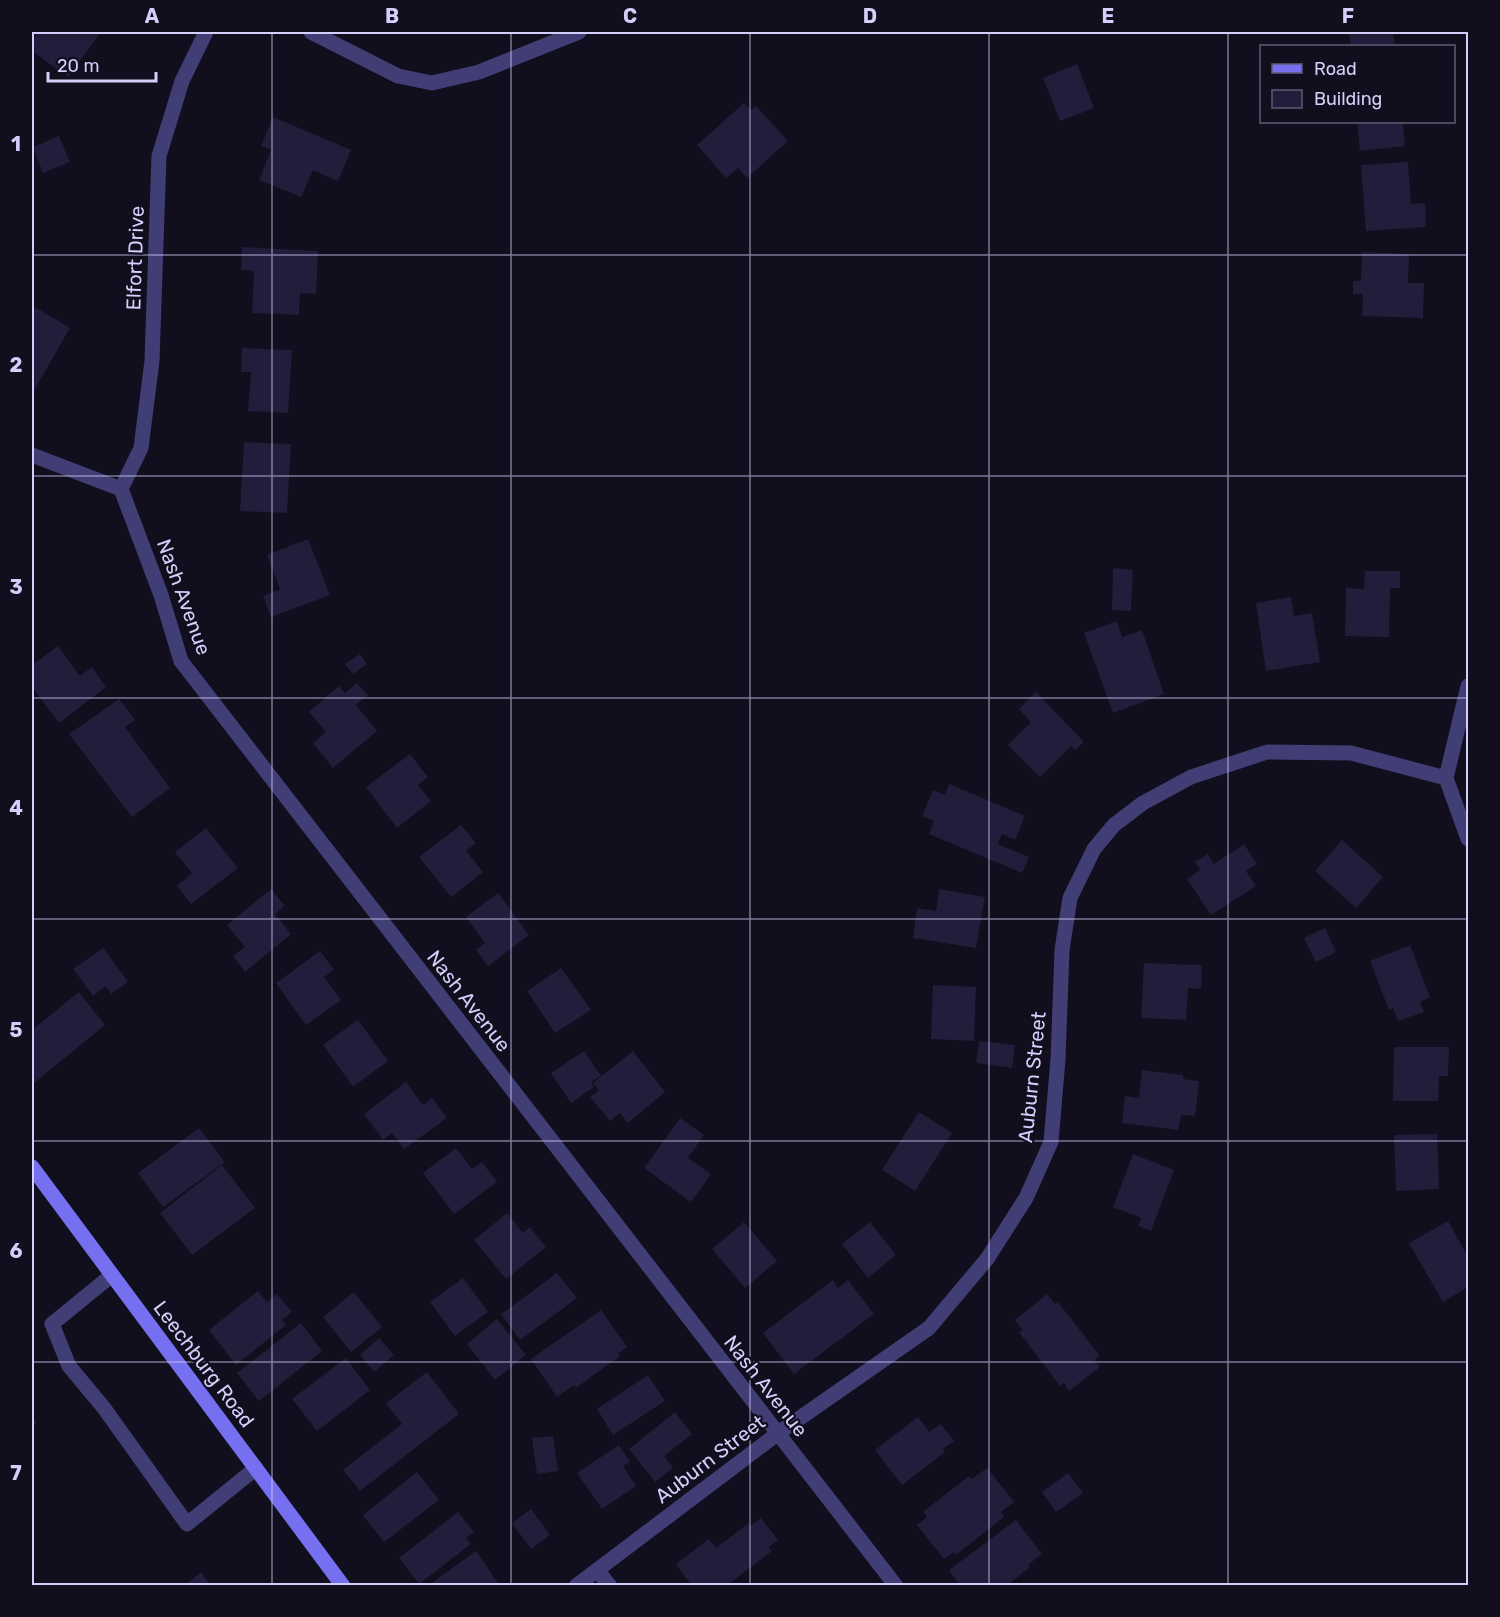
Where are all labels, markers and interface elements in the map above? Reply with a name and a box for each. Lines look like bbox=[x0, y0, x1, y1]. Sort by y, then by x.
text: A bbox=[145, 4, 160, 28]
text: B bbox=[385, 4, 399, 28]
text: C bbox=[623, 4, 637, 28]
text: D bbox=[863, 4, 877, 28]
text: E bbox=[1102, 4, 1114, 28]
text: F bbox=[1342, 4, 1354, 28]
scale bar bbox=[48, 45, 156, 83]
legend bbox=[1260, 45, 1455, 123]
text: 20 m bbox=[57, 55, 99, 77]
text: Road bbox=[1314, 58, 1357, 80]
text: Building bbox=[1314, 88, 1382, 110]
text: 1 bbox=[11, 132, 21, 156]
street label: Elfort Drive bbox=[121, 205, 149, 311]
text: 2 bbox=[10, 353, 23, 377]
street label: Nash Avenue bbox=[152, 536, 216, 658]
text: 3 bbox=[9, 575, 23, 599]
text: 4 bbox=[9, 796, 23, 820]
street label: Nash Avenue bbox=[422, 946, 516, 1056]
street label: Auburn Street bbox=[1013, 1010, 1051, 1144]
text: 5 bbox=[10, 1018, 23, 1042]
text: 6 bbox=[9, 1239, 23, 1263]
street label: Leechburg Road bbox=[149, 1296, 259, 1432]
street label: Nash Avenue bbox=[719, 1331, 813, 1441]
street label: Auburn Street bbox=[650, 1410, 770, 1508]
text: 7 bbox=[10, 1461, 22, 1485]

